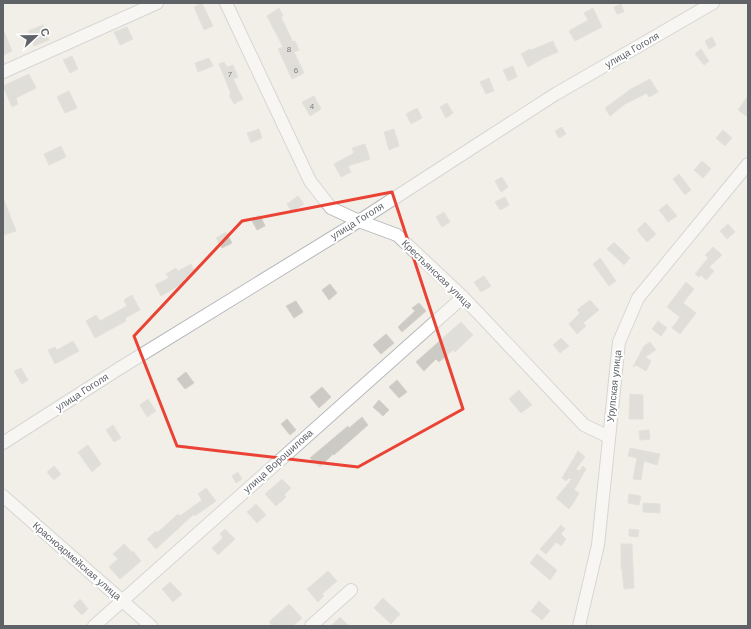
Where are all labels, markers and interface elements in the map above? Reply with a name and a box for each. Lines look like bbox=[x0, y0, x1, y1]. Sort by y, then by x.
north arrow bbox=[16, 16, 56, 56]
text: С bbox=[38, 26, 52, 38]
street label: улица Гоголя bbox=[603, 30, 661, 70]
house number: 8 bbox=[287, 45, 292, 54]
house number: 6 bbox=[294, 66, 299, 75]
house number: 7 bbox=[228, 70, 233, 79]
house number: 4 bbox=[310, 102, 315, 111]
street label: улица Гоголя bbox=[328, 200, 386, 242]
street label: Крестьянская улица bbox=[400, 238, 475, 311]
street label: Урупская улица bbox=[605, 349, 623, 423]
street label: улица Гоголя bbox=[54, 371, 110, 413]
street label: улица Ворошилова bbox=[241, 427, 315, 495]
street label: Красноармейская улица bbox=[31, 520, 124, 603]

